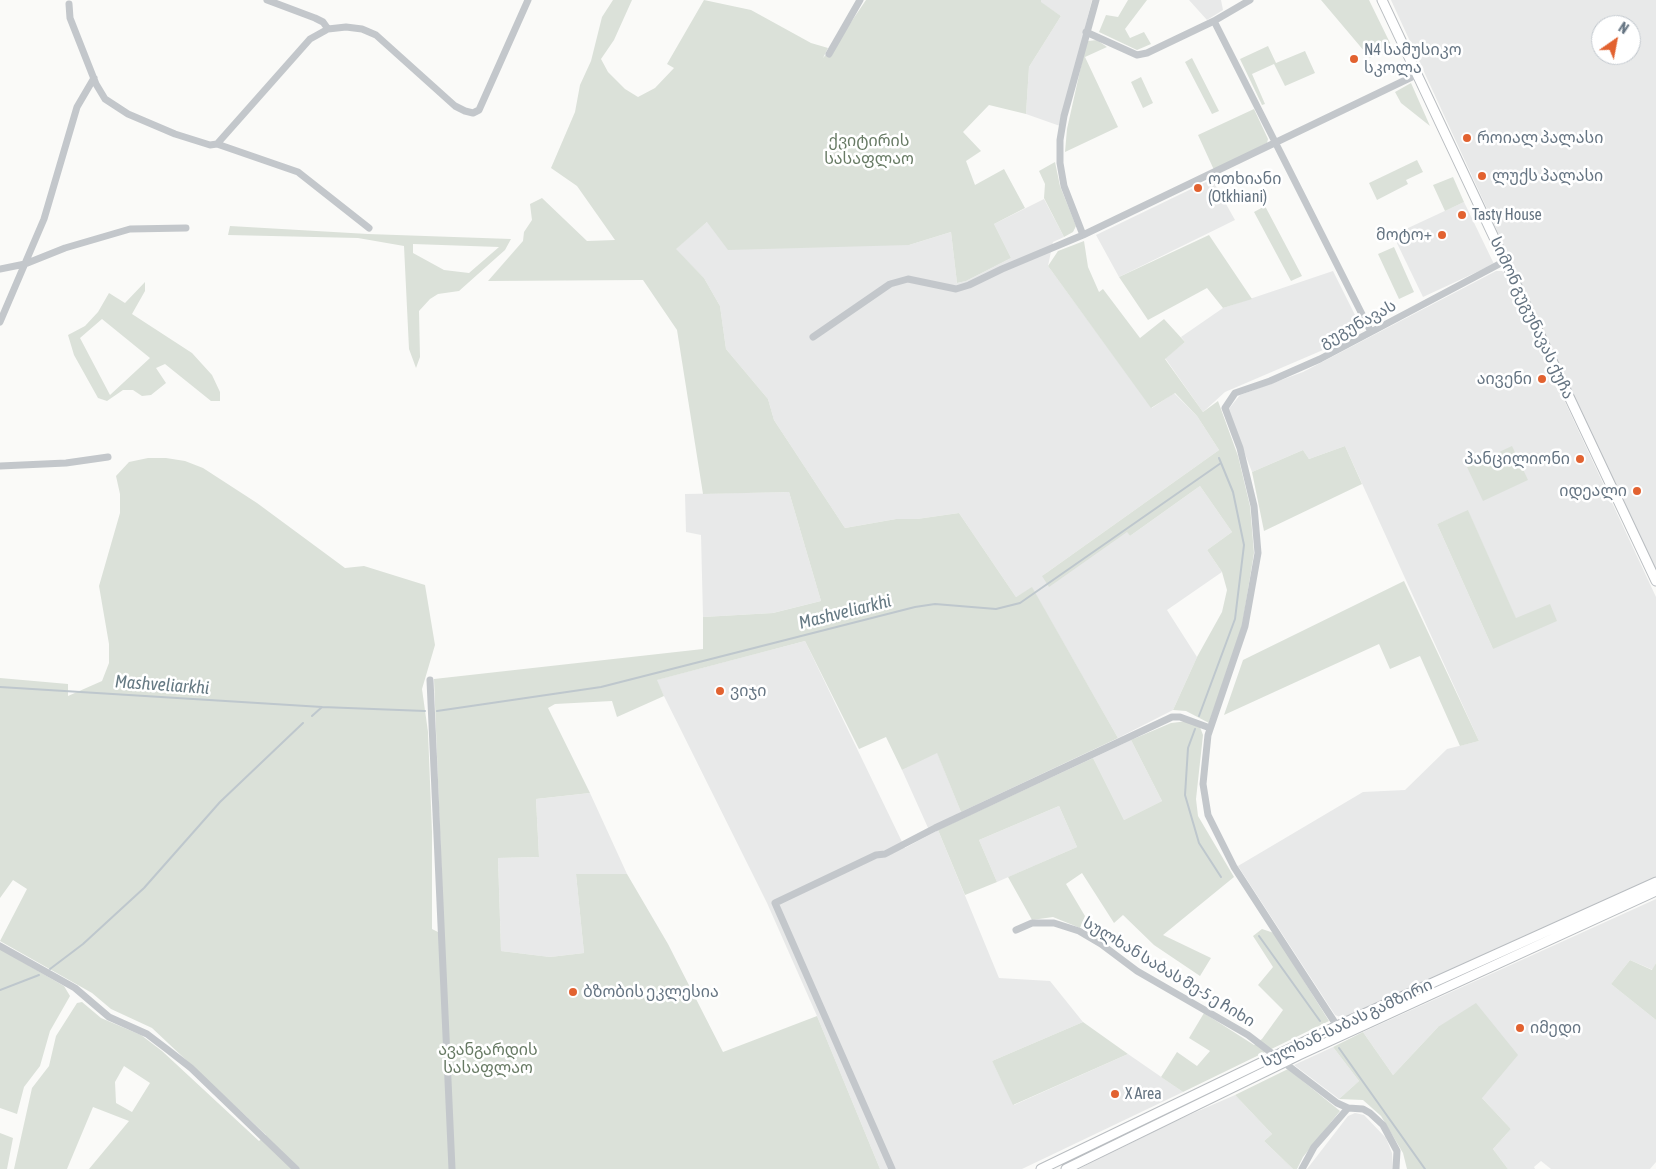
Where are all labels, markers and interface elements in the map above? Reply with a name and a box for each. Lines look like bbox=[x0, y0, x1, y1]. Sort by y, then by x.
north arrow bbox=[1591, 15, 1641, 65]
text: N bbox=[1616, 19, 1631, 37]
place label: N4 სამუსიკო სკოლა bbox=[1364, 40, 1462, 78]
marker: N4 სამუსიკო სკოლა bbox=[1348, 53, 1360, 65]
place label: როიალ პალასი bbox=[1477, 128, 1603, 148]
park label: ქვიტირის სასაფლაო bbox=[824, 131, 914, 169]
marker: როიალ პალასი bbox=[1461, 132, 1473, 144]
place label: ლუქს პალასი bbox=[1492, 166, 1603, 186]
place label: ოთხიანი (Otkhiani) bbox=[1208, 169, 1281, 207]
marker: ლუქს პალასი bbox=[1476, 170, 1488, 182]
marker: ოთხიანი (Otkhiani) bbox=[1192, 182, 1204, 194]
place label: Tasty House bbox=[1472, 205, 1542, 225]
marker: Tasty House bbox=[1456, 209, 1468, 221]
place label: მოტო+ bbox=[1376, 225, 1432, 245]
marker: მოტო+ bbox=[1436, 229, 1448, 241]
street label: სიმონ გუგუნავას ქუჩა bbox=[1486, 234, 1578, 402]
street label: გუგუნავას bbox=[1316, 296, 1400, 352]
place label: აივენი bbox=[1477, 369, 1532, 389]
marker: აივენი bbox=[1536, 373, 1548, 385]
place label: პანცილიონი bbox=[1464, 449, 1570, 469]
marker: პანცილიონი bbox=[1574, 453, 1586, 465]
place label: იდეალი bbox=[1559, 481, 1627, 501]
marker: იდეალი bbox=[1631, 485, 1643, 497]
water label: Mashveliarkhi bbox=[797, 590, 893, 634]
water label: Mashveliarkhi bbox=[114, 671, 210, 699]
place label: ვიჯი bbox=[730, 681, 766, 701]
marker: ვიჯი bbox=[714, 685, 726, 697]
street label: სულხან საბას მე-5 ე ჩიხი bbox=[1080, 913, 1258, 1031]
street label: სულხან-საბას გამზირი bbox=[1259, 975, 1435, 1071]
place label: ბზობის ეკლესია bbox=[583, 982, 719, 1002]
marker: ბზობის ეკლესია bbox=[567, 986, 579, 998]
place label: იმედი bbox=[1530, 1018, 1581, 1038]
marker: იმედი bbox=[1514, 1022, 1526, 1034]
park label: ავანგარდის სასაფლაო bbox=[438, 1040, 538, 1078]
place label: X Area bbox=[1125, 1084, 1162, 1104]
marker: X Area bbox=[1109, 1088, 1121, 1100]

